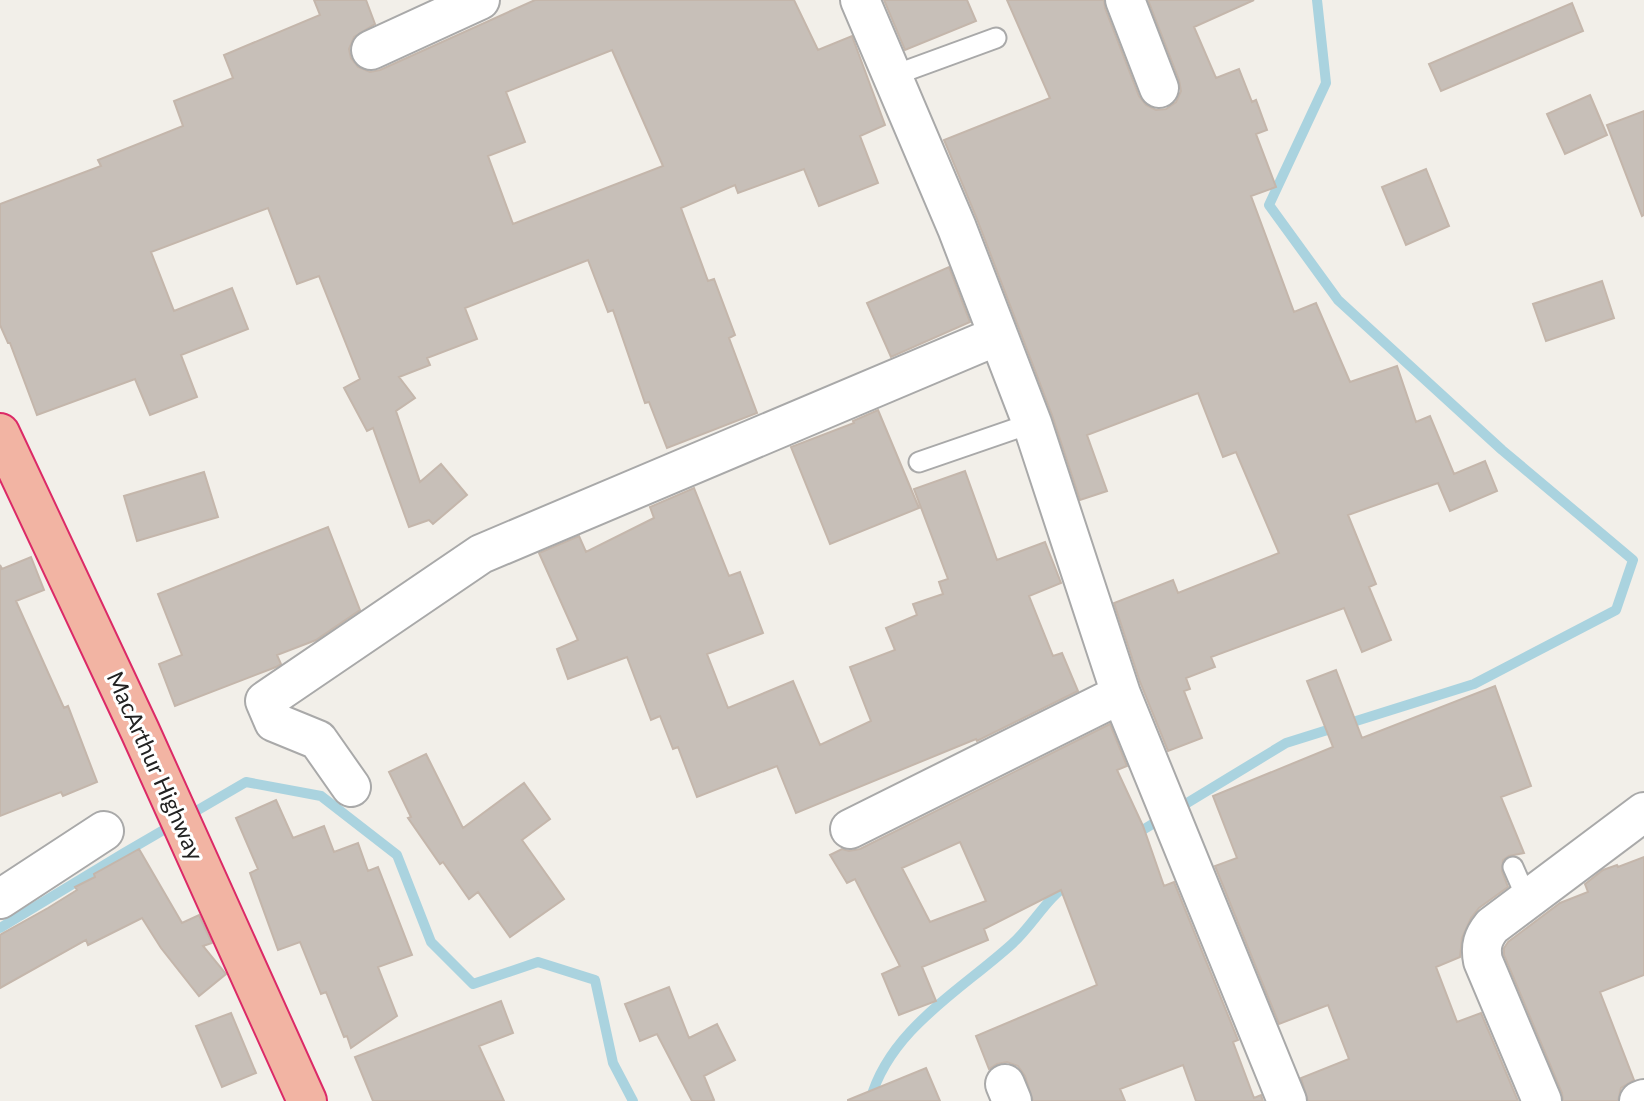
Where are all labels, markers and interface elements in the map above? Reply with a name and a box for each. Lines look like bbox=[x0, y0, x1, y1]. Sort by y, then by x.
street label: MacArthur Highway bbox=[102, 667, 210, 864]

